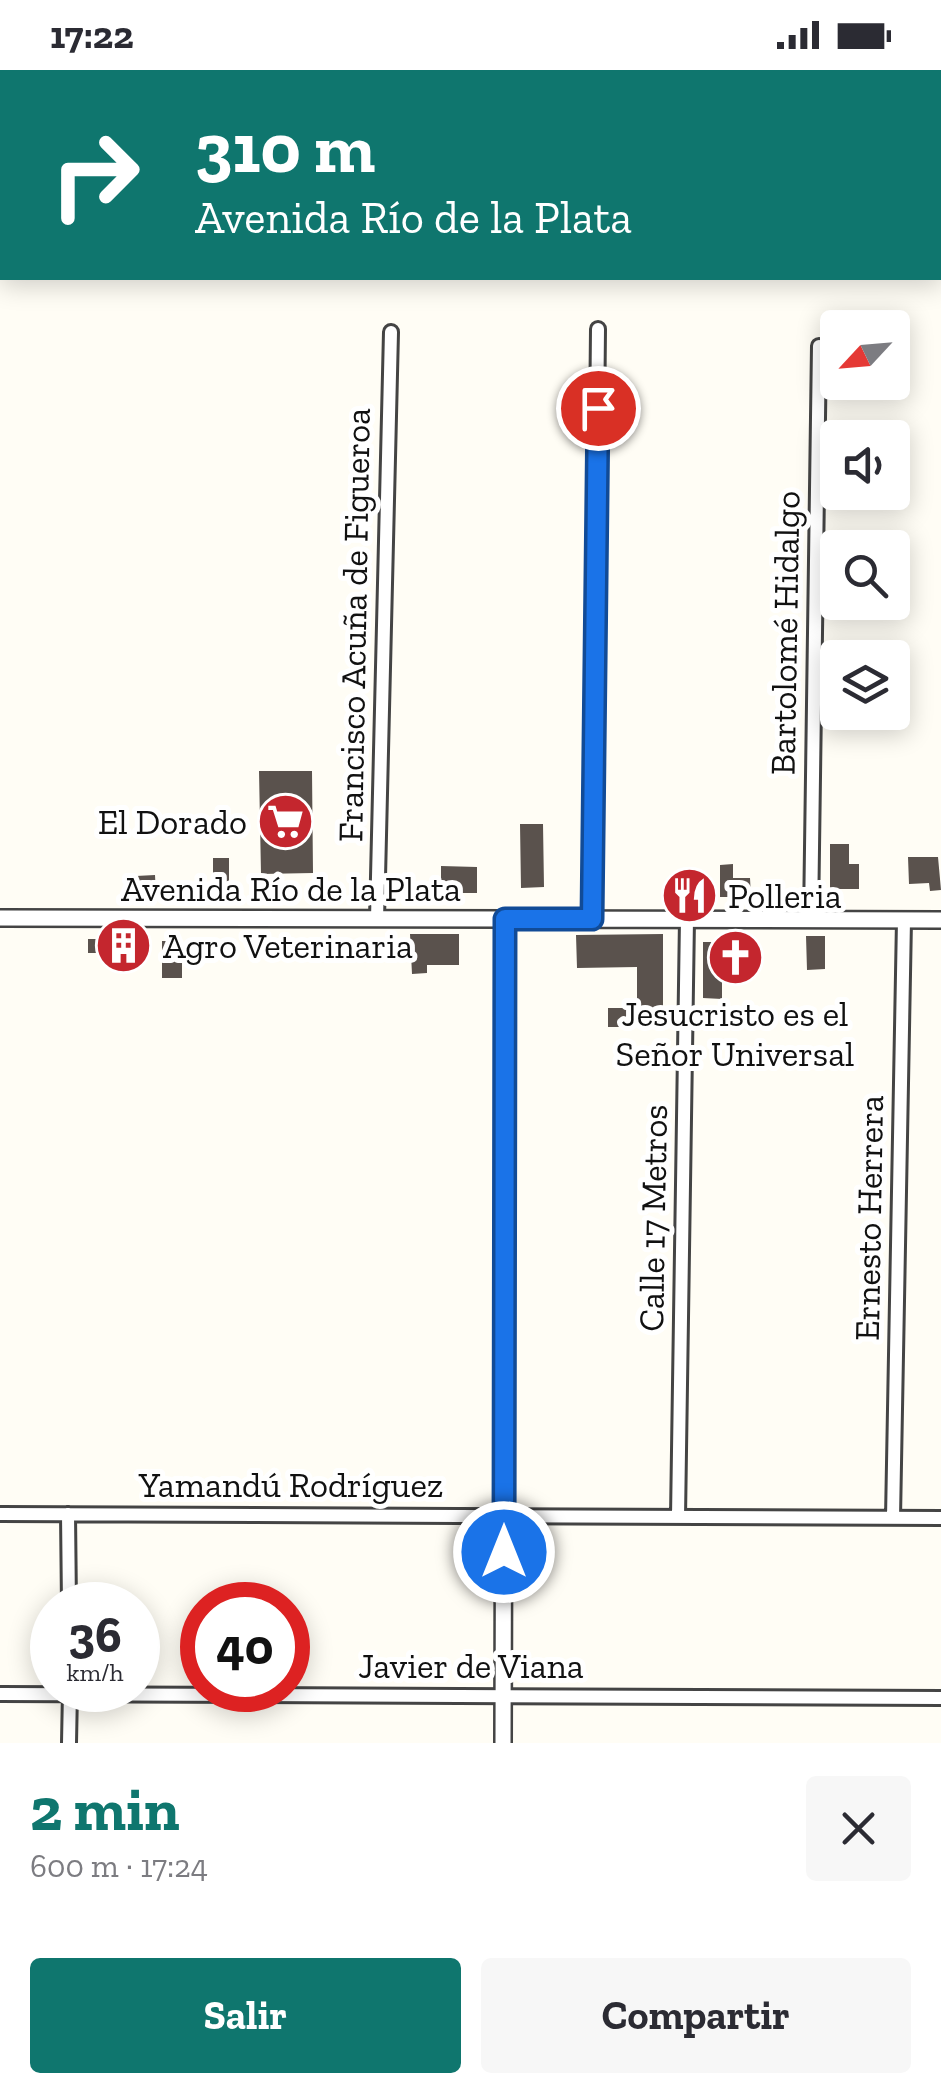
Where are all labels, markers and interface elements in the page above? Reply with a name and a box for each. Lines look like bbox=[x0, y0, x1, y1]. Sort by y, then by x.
text: 17:22 bbox=[50, 12, 134, 58]
text: 310 m bbox=[195, 106, 375, 190]
icon: right bbox=[30, 110, 160, 240]
text: Avenida Río de la Plata bbox=[195, 191, 632, 245]
north arrow bbox=[820, 310, 910, 400]
map controls bbox=[820, 310, 910, 730]
pin bbox=[556, 366, 641, 451]
icon: arrive bbox=[571, 381, 626, 436]
street label: Francisco Acuña de Figueroa bbox=[329, 407, 379, 842]
button: sound bbox=[820, 420, 910, 510]
street label: Bartolomé Hidalgo bbox=[762, 490, 808, 776]
button: search bbox=[820, 530, 910, 620]
button: layers bbox=[820, 640, 910, 730]
supermarket icon: El Dorado bbox=[256, 792, 316, 852]
place label: El Dorado bbox=[98, 801, 247, 843]
restaurant icon: Polleria bbox=[659, 866, 719, 926]
street label: Avenida Río de la Plata bbox=[121, 868, 461, 910]
place label: Polleria bbox=[728, 875, 842, 917]
building icon: Agro Veterinaria bbox=[94, 916, 154, 976]
place label: Agro Veterinaria bbox=[163, 925, 413, 967]
church icon: Jesucristo es el Señor Universal bbox=[705, 928, 765, 988]
place label: Jesucristo es el Señor Universal bbox=[616, 993, 854, 1075]
street label: Ernesto Herrera bbox=[846, 1095, 892, 1341]
street label: Calle 17 Metros bbox=[630, 1104, 676, 1332]
street label: Yamandú Rodríguez bbox=[138, 1464, 443, 1506]
position arrow bbox=[452, 1500, 556, 1604]
speed limit sign: 40 bbox=[180, 1582, 310, 1712]
text: 36 bbox=[68, 1605, 122, 1665]
street label: Javier de Viana bbox=[358, 1645, 584, 1687]
text: km/h bbox=[66, 1657, 124, 1687]
text: 2 min bbox=[30, 1773, 180, 1845]
button: close bbox=[806, 1776, 911, 1881]
text: 600 m · 17:24 bbox=[30, 1847, 208, 1885]
button: Salir bbox=[30, 1958, 461, 2073]
button: Compartir bbox=[481, 1958, 911, 2073]

